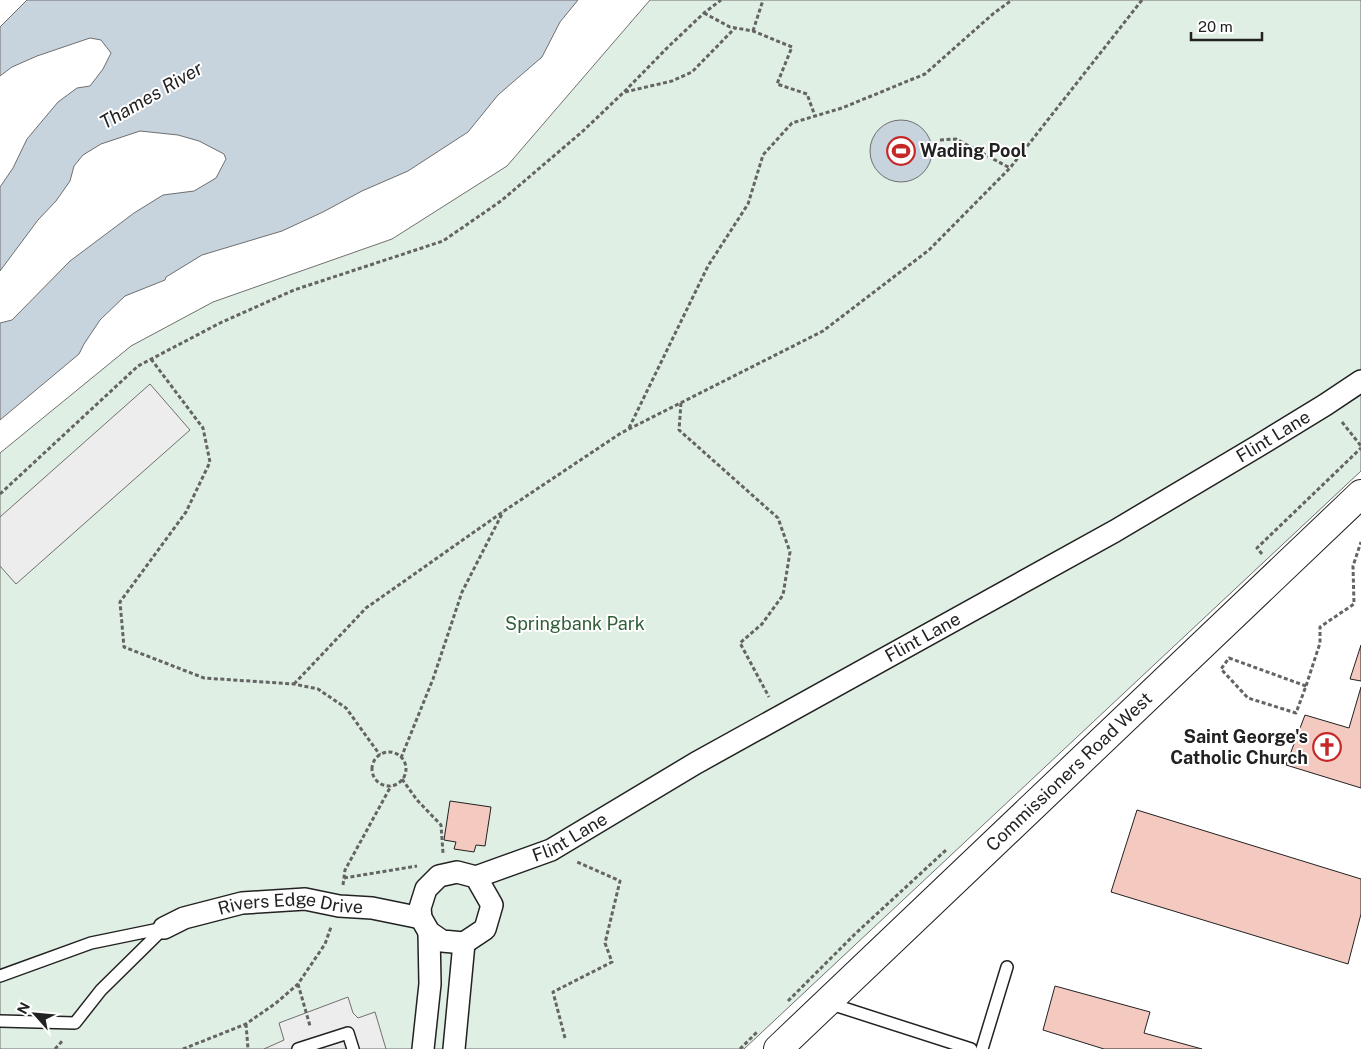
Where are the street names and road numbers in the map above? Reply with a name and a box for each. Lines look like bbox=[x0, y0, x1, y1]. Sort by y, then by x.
street label: Flint Lane bbox=[1232, 406, 1314, 467]
street label: Flint Lane bbox=[881, 608, 964, 666]
street label: Commissioners Road West bbox=[982, 688, 1156, 855]
street label: Flint Lane bbox=[529, 808, 611, 866]
street label: Rivers Edge Drive bbox=[216, 888, 364, 919]

